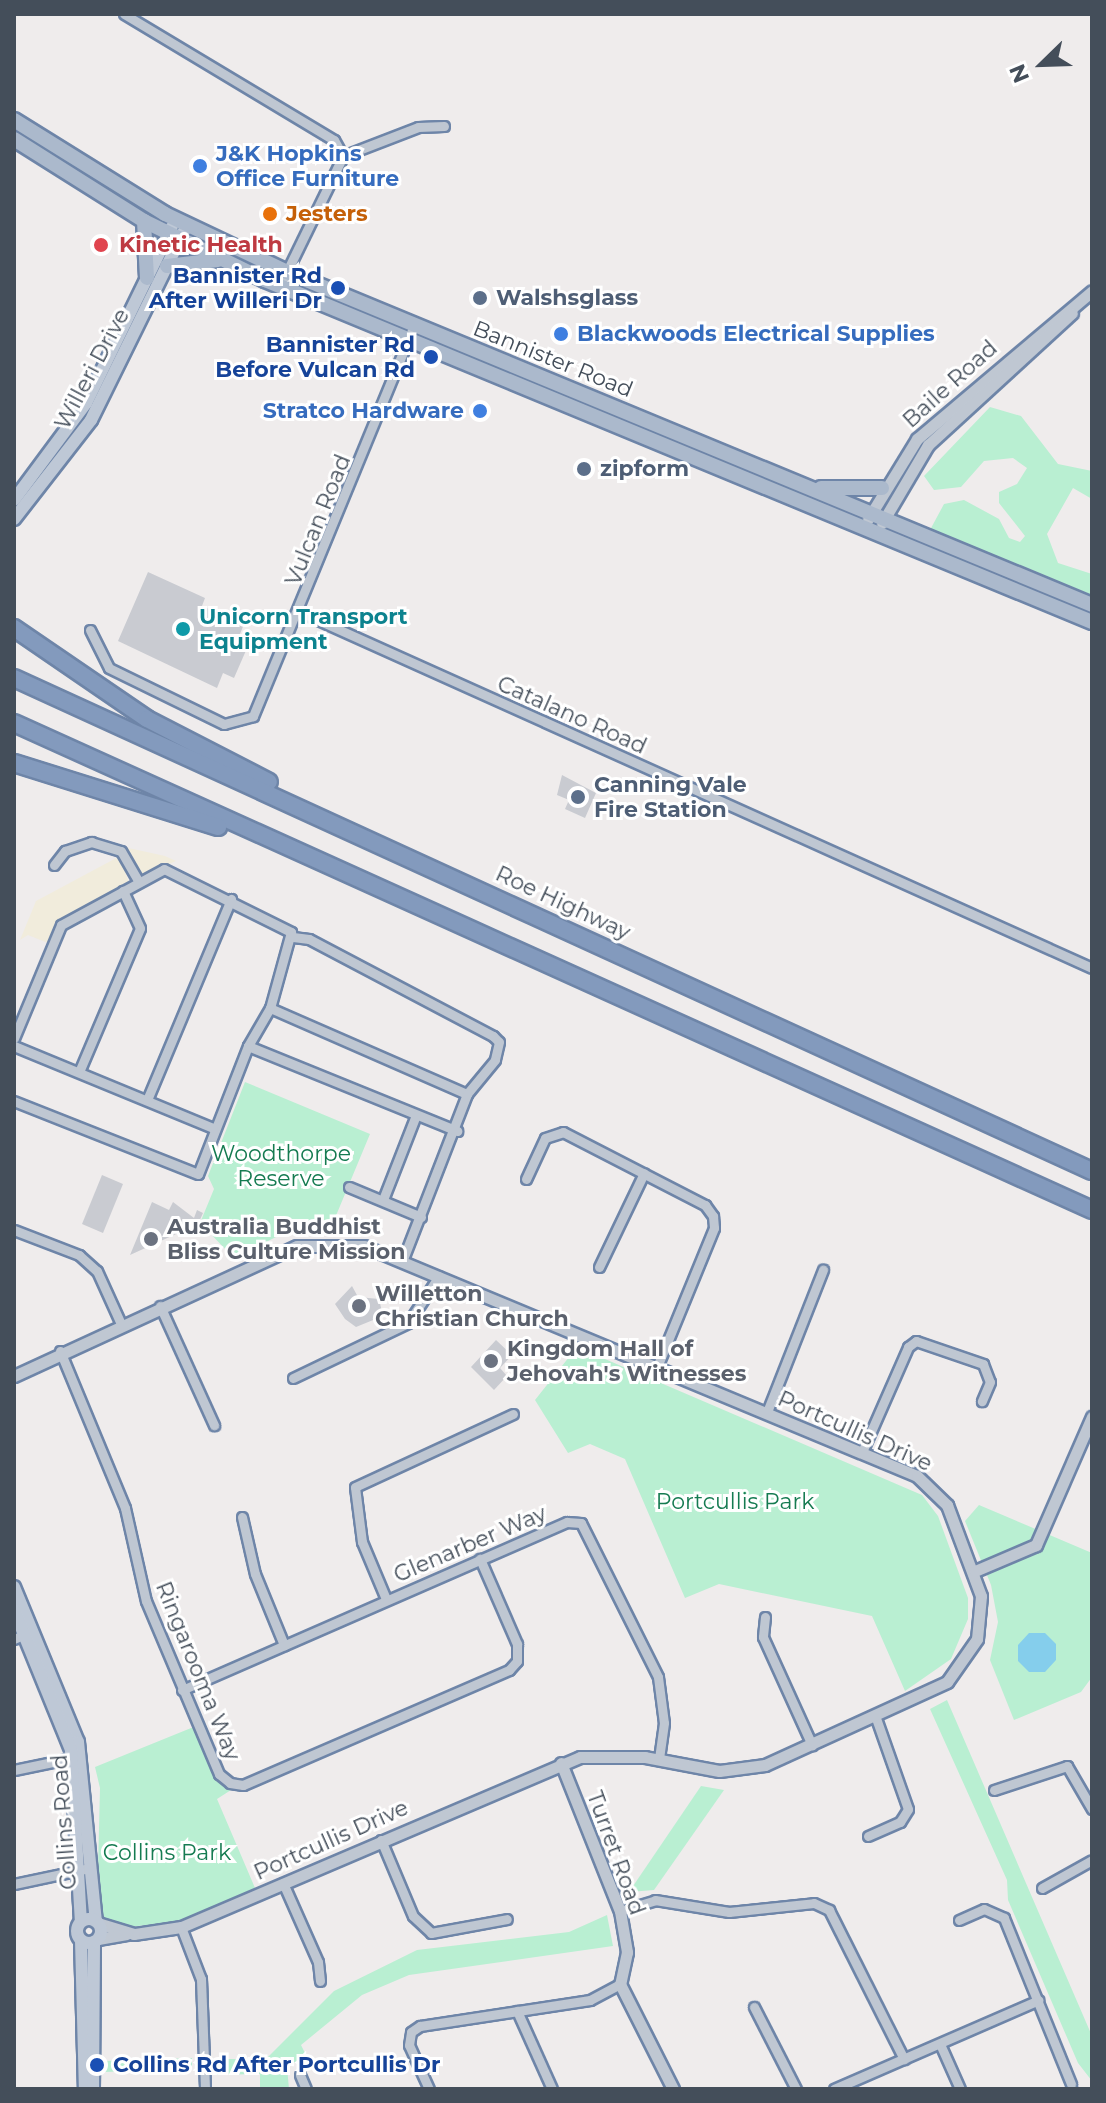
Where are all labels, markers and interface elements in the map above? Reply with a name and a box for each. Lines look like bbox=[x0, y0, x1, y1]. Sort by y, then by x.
north arrow bbox=[1002, 24, 1082, 104]
text: N bbox=[1004, 60, 1035, 87]
place label: J&K Hopkins Office Furniture bbox=[216, 140, 399, 192]
marker: J&K Hopkins Office Furniture bbox=[191, 157, 209, 175]
place label: Jesters bbox=[286, 201, 368, 227]
marker: Jesters bbox=[261, 205, 279, 223]
place label: Kinetic Health bbox=[119, 232, 283, 258]
marker: Kinetic Health bbox=[90, 234, 112, 256]
place label: Bannister Rd After Willeri Dr bbox=[149, 262, 322, 314]
marker: Bannister Rd After Willeri Dr bbox=[329, 279, 347, 297]
place label: Walshsglass bbox=[496, 285, 638, 311]
marker: Walshsglass bbox=[471, 289, 489, 307]
street label: Willeri Drive bbox=[49, 304, 135, 434]
street label: Bannister Road bbox=[469, 315, 637, 403]
place label: Blackwoods Electrical Supplies bbox=[577, 321, 935, 347]
marker: Blackwoods Electrical Supplies bbox=[552, 325, 570, 343]
place label: Bannister Rd Before Vulcan Rd bbox=[215, 331, 415, 382]
street label: Baile Road bbox=[897, 335, 1003, 433]
marker: Bannister Rd Before Vulcan Rd bbox=[422, 348, 440, 366]
place label: Stratco Hardware bbox=[263, 398, 464, 424]
marker: Stratco Hardware bbox=[471, 402, 489, 420]
street label: Vulcan Road bbox=[280, 451, 356, 589]
place label: zipform bbox=[600, 456, 689, 482]
marker: zipform bbox=[575, 460, 593, 478]
place label: Unicorn Transport Equipment bbox=[199, 603, 408, 654]
marker: Unicorn Transport Equipment bbox=[174, 620, 192, 638]
street label: Catalano Road bbox=[493, 670, 651, 760]
place label: Canning Vale Fire Station bbox=[594, 771, 747, 822]
marker: Canning Vale Fire Station bbox=[569, 788, 587, 806]
street label: Roe Highway bbox=[491, 860, 635, 946]
park label: Woodthorpe Reserve bbox=[211, 1140, 351, 1192]
place label: Australia Buddhist Bliss Culture Mission bbox=[167, 1213, 405, 1264]
marker: Australia Buddhist Bliss Culture Mission bbox=[142, 1230, 160, 1248]
place label: Willetton Christian Church bbox=[375, 1280, 569, 1332]
marker: Willetton Christian Church bbox=[350, 1297, 368, 1315]
place label: Kingdom Hall of Jehovah's Witnesses bbox=[507, 1335, 746, 1386]
marker: Kingdom Hall of Jehovah's Witnesses bbox=[482, 1352, 500, 1370]
street label: Portcullis Drive bbox=[774, 1385, 936, 1477]
park label: Portcullis Park bbox=[656, 1489, 814, 1515]
street label: Glenarber Way bbox=[390, 1500, 550, 1588]
street label: Ringarooma Way bbox=[150, 1578, 246, 1764]
street label: Collins Road bbox=[46, 1753, 82, 1891]
street label: Turret Road bbox=[581, 1787, 651, 1919]
street label: Portcullis Drive bbox=[250, 1794, 412, 1886]
park label: Collins Park bbox=[103, 1840, 231, 1866]
place label: Collins Rd After Portcullis Dr bbox=[113, 2052, 441, 2078]
marker: Collins Rd After Portcullis Dr bbox=[88, 2056, 106, 2074]

